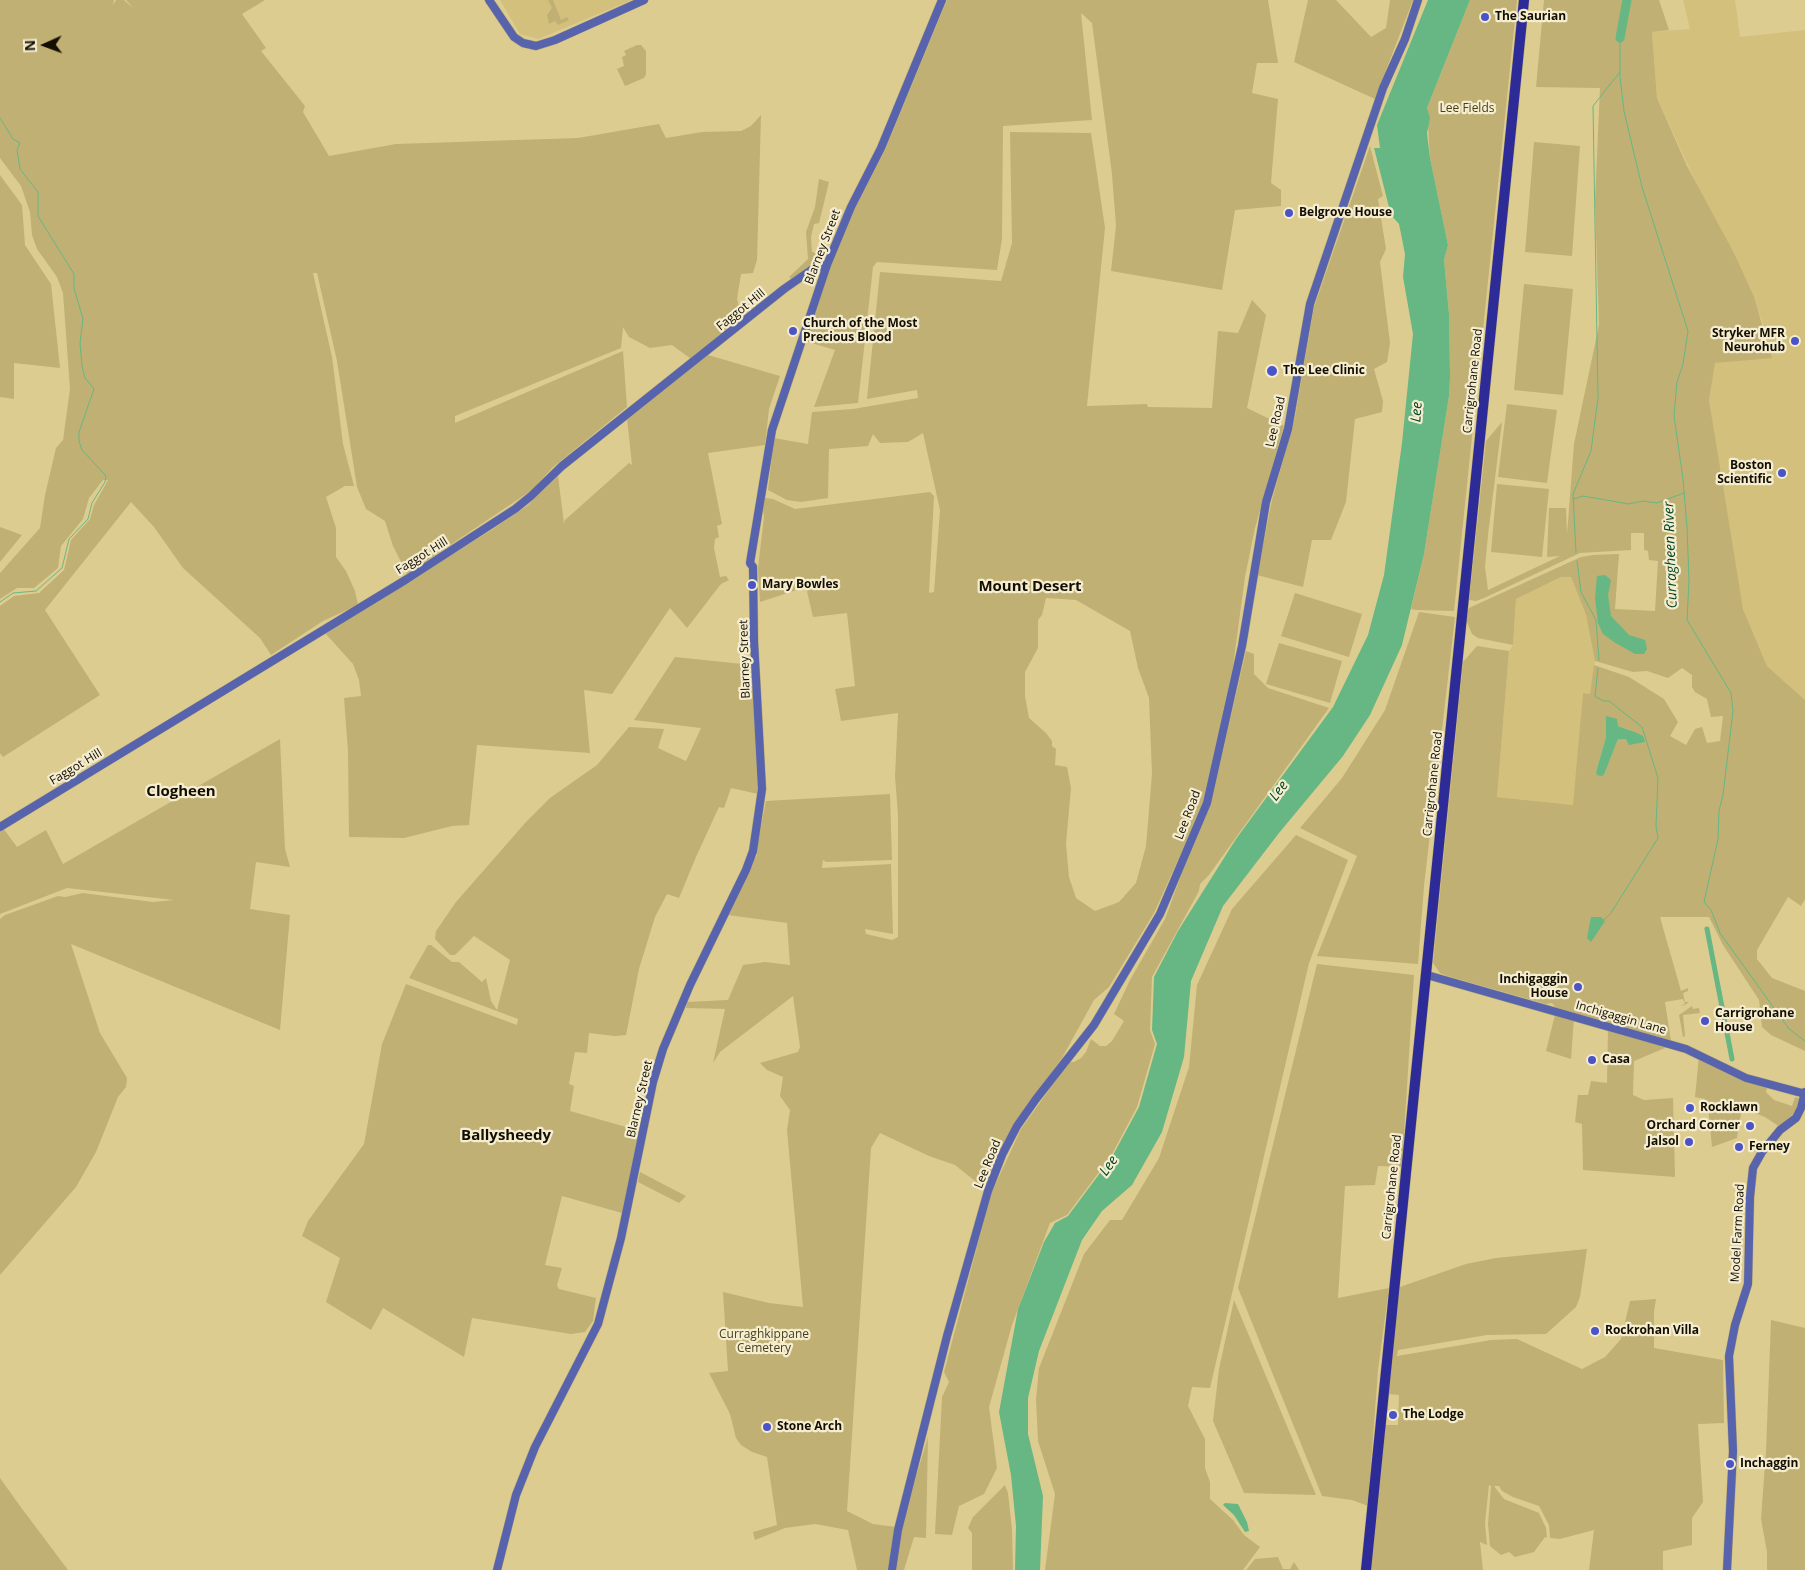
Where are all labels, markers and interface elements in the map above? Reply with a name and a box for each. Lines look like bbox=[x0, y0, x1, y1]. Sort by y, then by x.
place label: The Saurian bbox=[1495, 10, 1566, 24]
marker: The Saurian bbox=[1479, 11, 1491, 23]
north arrow bbox=[20, 20, 70, 70]
text: N bbox=[20, 40, 39, 52]
park label: Lee Fields bbox=[1440, 102, 1494, 116]
place label: Belgrove House bbox=[1299, 206, 1392, 220]
street label: Blarney Street bbox=[802, 207, 844, 287]
marker: Belgrove House bbox=[1283, 207, 1295, 219]
street label: Faggot Hill bbox=[714, 286, 768, 334]
place label: Church of the Most Precious Blood bbox=[803, 317, 917, 345]
marker: Church of the Most Precious Blood bbox=[787, 325, 799, 337]
place label: Stryker MFR Neurohub bbox=[1712, 327, 1785, 355]
street label: Carrigrohane Road bbox=[1460, 328, 1486, 434]
marker: Stryker MFR Neurohub bbox=[1789, 335, 1801, 347]
marker: The Lee Clinic bbox=[1265, 364, 1279, 378]
place label: The Lee Clinic bbox=[1283, 364, 1365, 378]
street label: Lee Road bbox=[1263, 395, 1289, 449]
water label: Lee bbox=[1408, 401, 1426, 423]
place label: Boston Scientific bbox=[1717, 459, 1772, 487]
marker: Boston Scientific bbox=[1776, 467, 1788, 479]
water label: Curragheen River bbox=[1661, 501, 1681, 609]
street label: Faggot Hill bbox=[393, 534, 451, 578]
place label: Mary Bowles bbox=[762, 578, 838, 592]
district label: Mount Desert bbox=[978, 578, 1082, 596]
marker: Mary Bowles bbox=[746, 579, 758, 591]
street label: Blarney Street bbox=[736, 619, 754, 699]
street label: Carrigrohane Road bbox=[1420, 731, 1446, 837]
street label: Faggot Hill bbox=[47, 746, 105, 788]
water label: Lee bbox=[1266, 778, 1292, 804]
district label: Clogheen bbox=[146, 783, 216, 801]
street label: Lee Road bbox=[1172, 788, 1204, 842]
place label: Inchigaggin House bbox=[1499, 973, 1568, 1001]
marker: Inchigaggin House bbox=[1572, 981, 1584, 993]
street label: Inchigaggin Lane bbox=[1574, 998, 1668, 1038]
place label: Carrigrohane House bbox=[1715, 1007, 1794, 1035]
marker: Carrigrohane House bbox=[1699, 1015, 1711, 1027]
place label: Casa bbox=[1602, 1053, 1630, 1067]
marker: Casa bbox=[1586, 1054, 1598, 1066]
street label: Blarney Street bbox=[624, 1059, 656, 1139]
place label: Rocklawn bbox=[1700, 1101, 1758, 1115]
marker: Rocklawn bbox=[1684, 1102, 1696, 1114]
place label: Orchard Corner bbox=[1647, 1119, 1740, 1133]
marker: Orchard Corner bbox=[1744, 1120, 1756, 1132]
district label: Ballysheedy bbox=[461, 1127, 551, 1145]
street label: Carrigrohane Road bbox=[1379, 1134, 1405, 1240]
place label: Jalsol bbox=[1647, 1135, 1679, 1149]
marker: Jalsol bbox=[1683, 1136, 1695, 1148]
street label: Lee Road bbox=[972, 1137, 1004, 1191]
place label: Ferney bbox=[1749, 1140, 1790, 1154]
marker: Ferney bbox=[1733, 1141, 1745, 1153]
water label: Lee bbox=[1096, 1153, 1122, 1179]
street label: Model Farm Road bbox=[1728, 1183, 1748, 1283]
place label: Rockrohan Villa bbox=[1605, 1324, 1699, 1338]
marker: Rockrohan Villa bbox=[1589, 1325, 1601, 1337]
park label: Curraghkippane Cemetery bbox=[719, 1328, 809, 1356]
place label: The Lodge bbox=[1403, 1408, 1464, 1422]
marker: The Lodge bbox=[1387, 1409, 1399, 1421]
place label: Stone Arch bbox=[777, 1420, 842, 1434]
marker: Stone Arch bbox=[761, 1421, 773, 1433]
place label: Inchaggin bbox=[1740, 1457, 1798, 1471]
marker: Inchaggin bbox=[1724, 1458, 1736, 1470]

